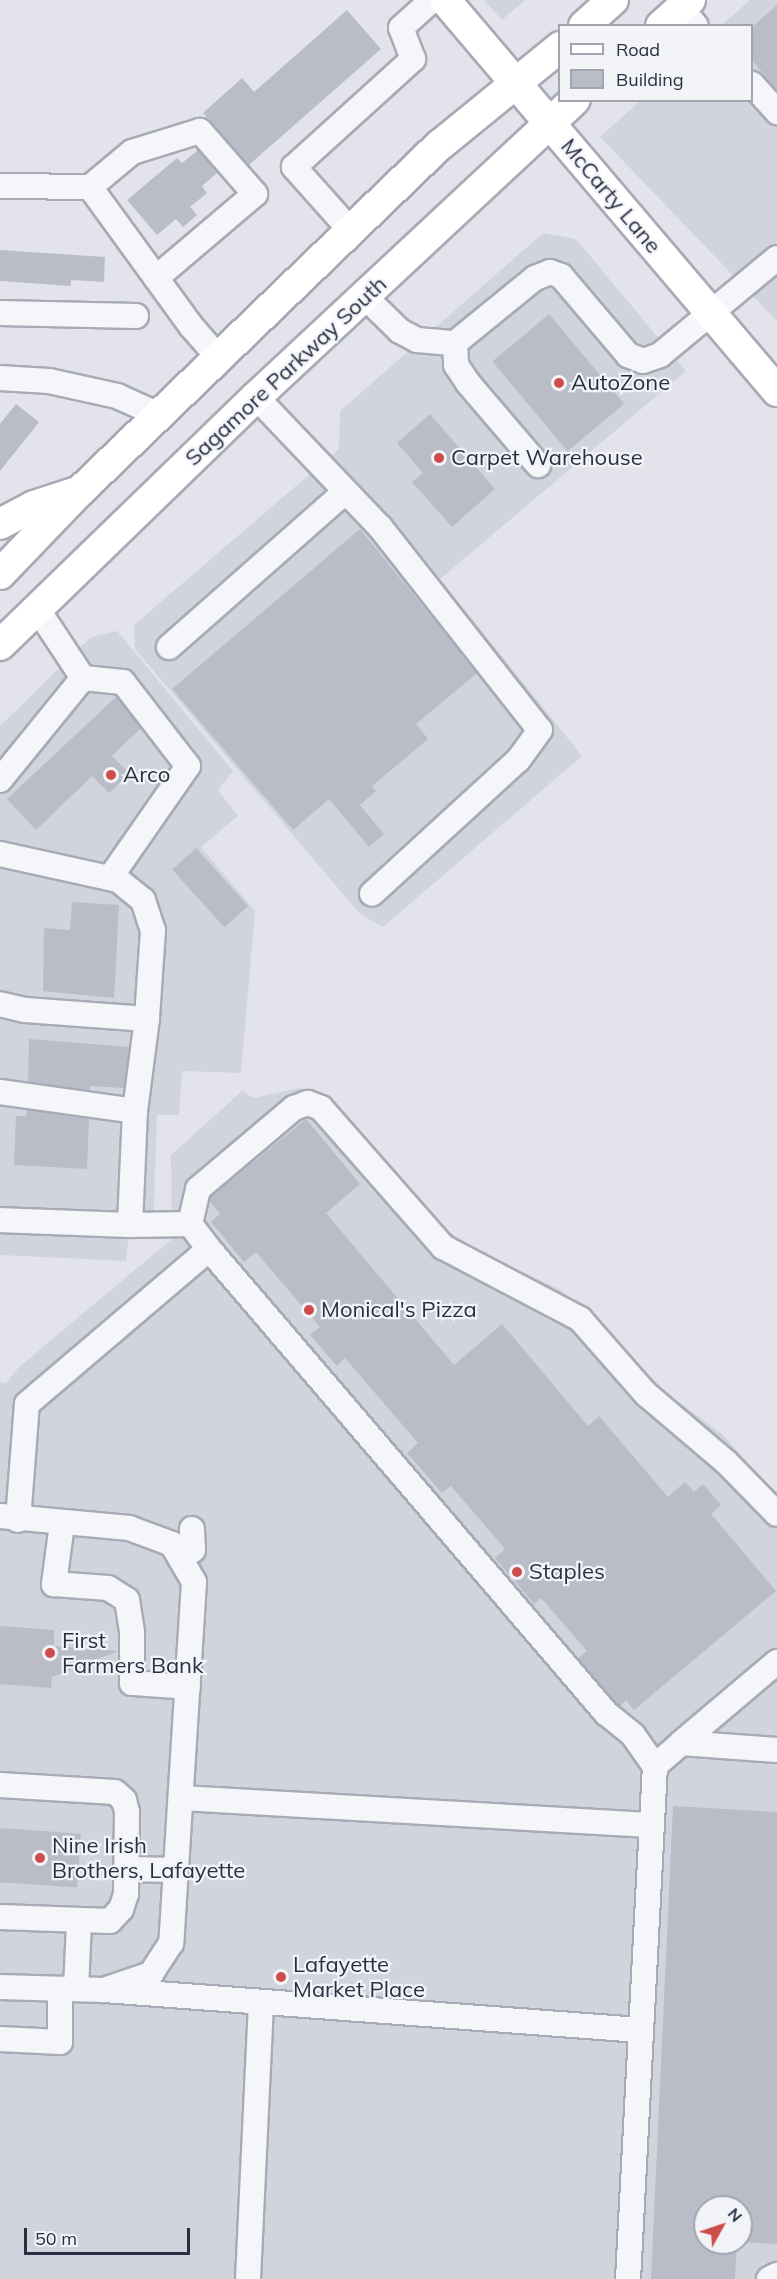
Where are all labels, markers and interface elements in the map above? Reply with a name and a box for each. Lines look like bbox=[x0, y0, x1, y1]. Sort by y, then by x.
legend bbox=[558, 24, 753, 102]
text: Road bbox=[616, 38, 660, 61]
text: Building bbox=[616, 68, 684, 91]
street label: McCarty Lane bbox=[555, 133, 667, 259]
street label: Sagamore Parkway South bbox=[180, 271, 392, 471]
place label: AutoZone bbox=[571, 370, 670, 396]
marker: AutoZone bbox=[552, 376, 566, 390]
place label: Carpet Warehouse bbox=[451, 445, 643, 471]
marker: Carpet Warehouse bbox=[432, 451, 446, 465]
place label: Arco bbox=[123, 762, 170, 788]
marker: Arco bbox=[104, 768, 118, 782]
place label: Monical's Pizza bbox=[321, 1297, 477, 1323]
marker: Monical's Pizza bbox=[302, 1303, 316, 1317]
place label: Staples bbox=[529, 1559, 605, 1585]
marker: Staples bbox=[510, 1565, 524, 1579]
place label: First Farmers Bank bbox=[62, 1627, 203, 1678]
marker: First Farmers Bank bbox=[43, 1646, 57, 1660]
place label: Nine Irish Brothers, Lafayette bbox=[52, 1832, 245, 1884]
marker: Nine Irish Brothers, Lafayette bbox=[33, 1851, 47, 1865]
place label: Lafayette Market Place bbox=[293, 1951, 425, 2002]
marker: Lafayette Market Place bbox=[274, 1970, 288, 1984]
north arrow bbox=[693, 2195, 753, 2255]
text: N bbox=[724, 2204, 747, 2226]
scale bar bbox=[27, 2216, 194, 2254]
text: 50 m bbox=[35, 2227, 77, 2250]

